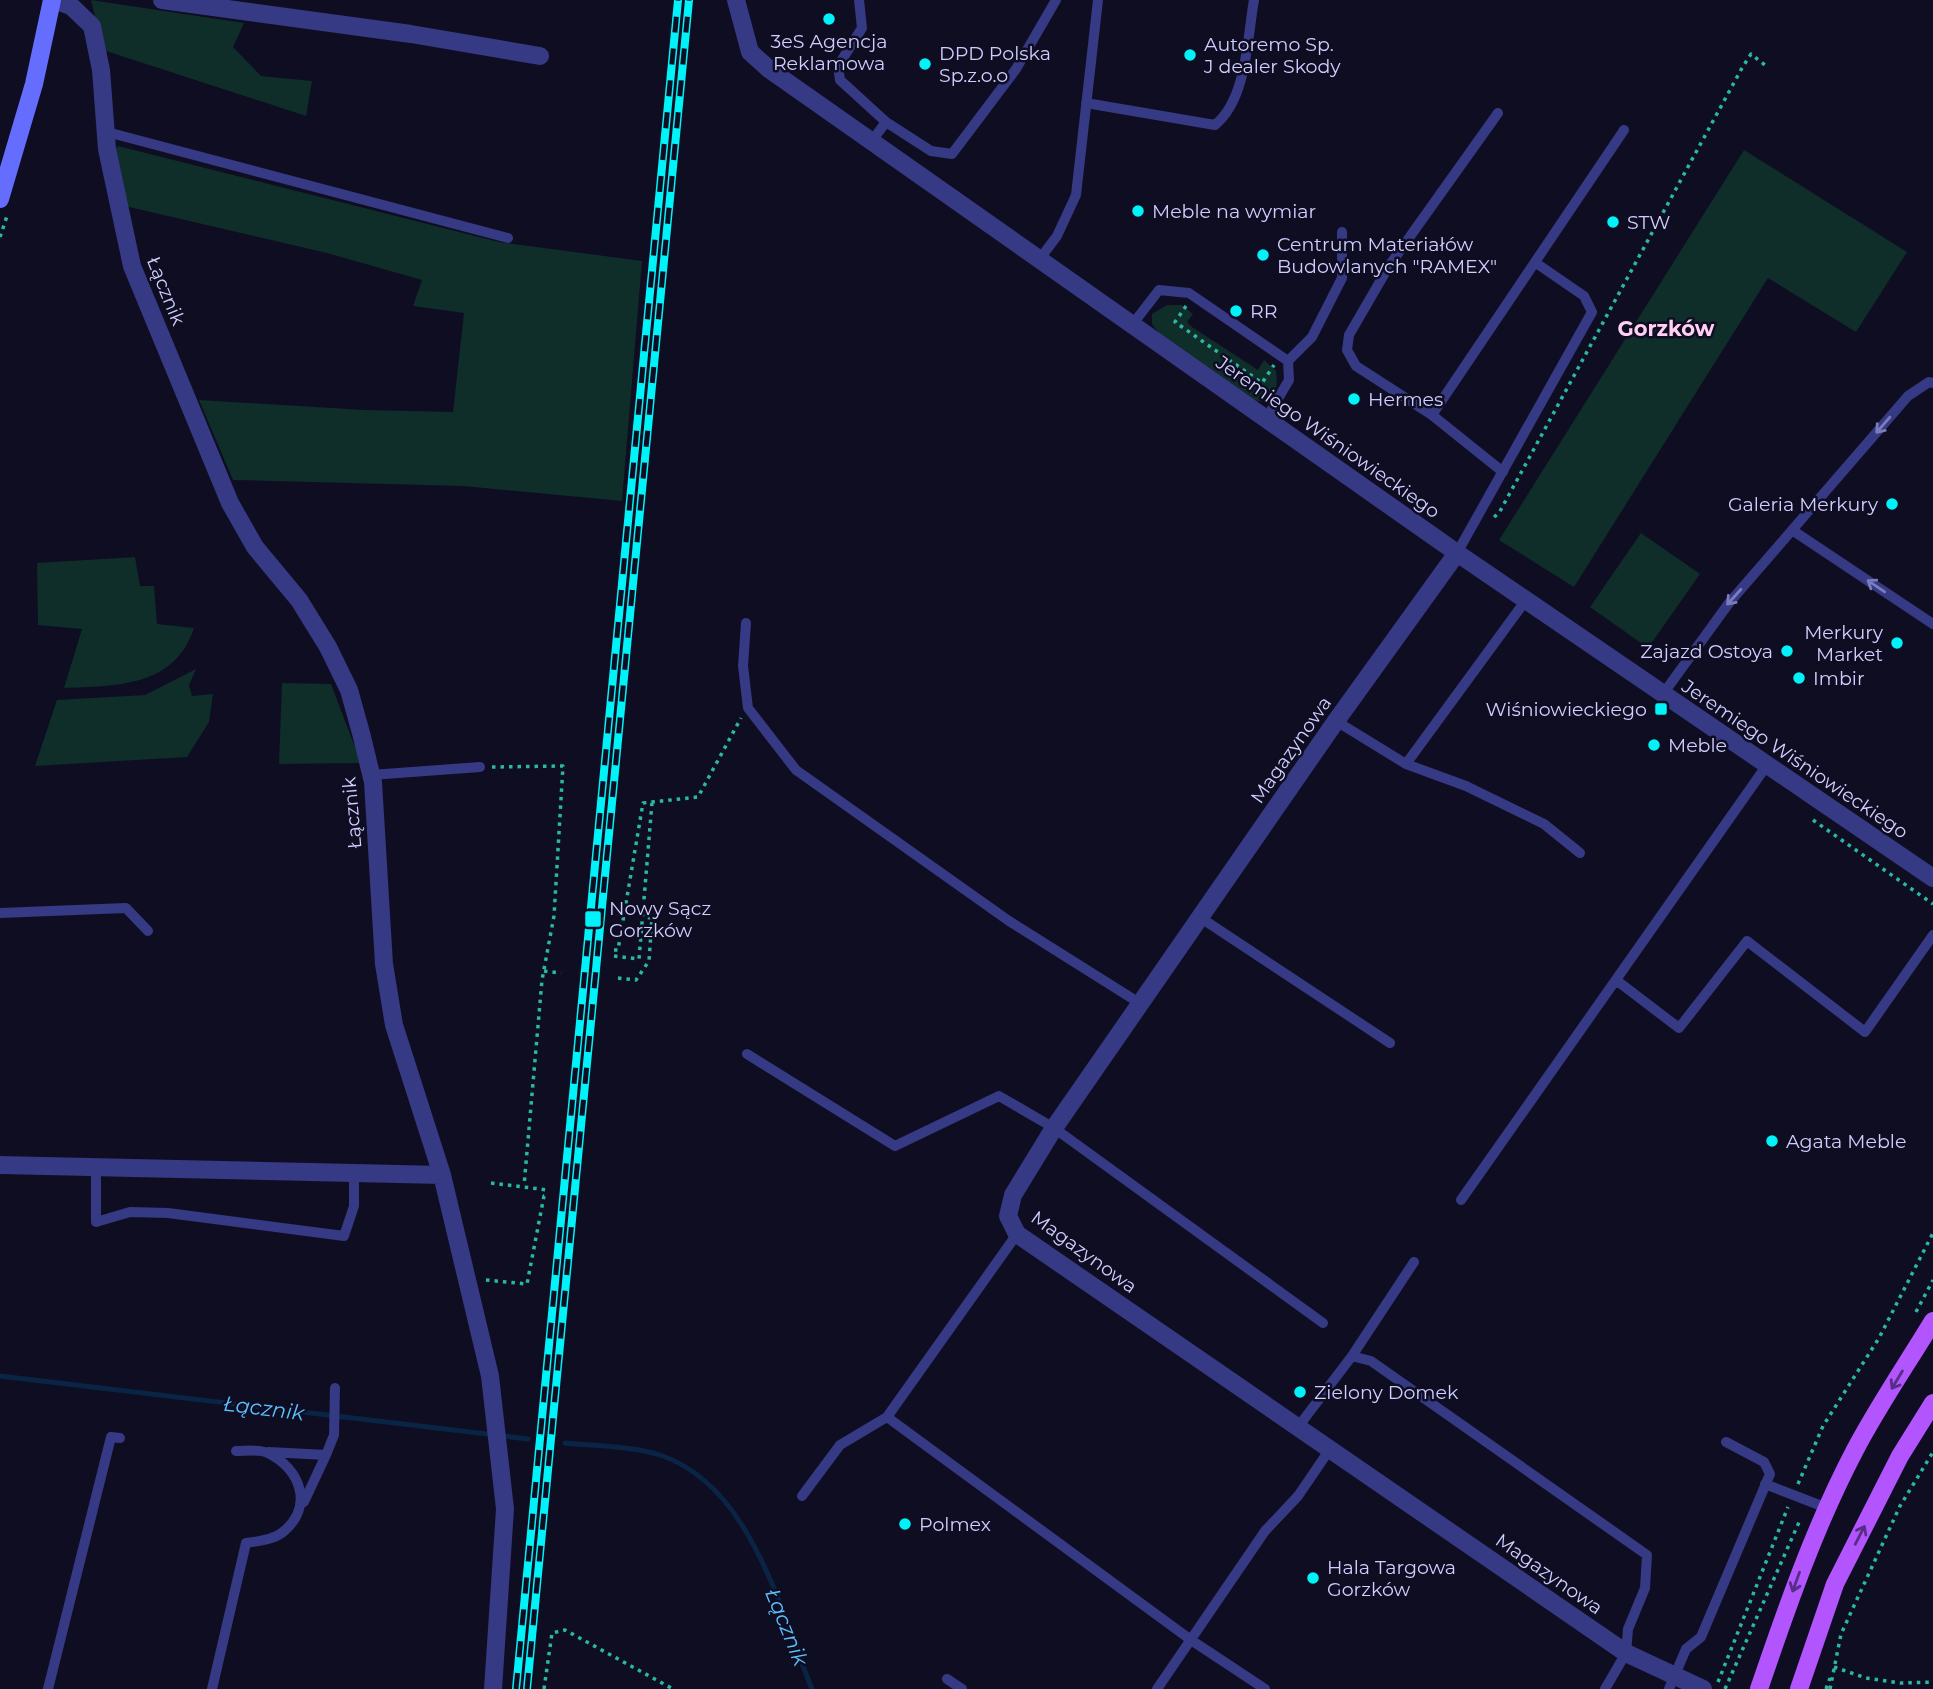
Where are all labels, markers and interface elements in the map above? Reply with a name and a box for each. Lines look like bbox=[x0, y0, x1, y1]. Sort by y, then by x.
marker: 3eS Agencja Reklamowa bbox=[821, 11, 837, 27]
place label: 3eS Agencja Reklamowa bbox=[771, 30, 887, 75]
place label: Autoremo Sp. J dealer Skody bbox=[1203, 33, 1341, 78]
place label: DPD Polska Sp.z.o.o bbox=[939, 42, 1051, 87]
marker: Autoremo Sp. J dealer Skody bbox=[1182, 47, 1198, 63]
marker: DPD Polska Sp.z.o.o bbox=[917, 56, 933, 72]
place label: Meble na wymiar bbox=[1152, 200, 1316, 223]
marker: Meble na wymiar bbox=[1130, 203, 1146, 219]
place label: STW bbox=[1627, 211, 1670, 234]
marker: STW bbox=[1605, 214, 1621, 230]
place label: Centrum Materiałów Budowlanych "RAMEX" bbox=[1277, 233, 1497, 278]
marker: Centrum Materiałów Budowlanych "RAMEX" bbox=[1255, 247, 1271, 263]
street label: Łącznik bbox=[142, 253, 190, 329]
place label: RR bbox=[1250, 300, 1277, 323]
marker: RR bbox=[1228, 303, 1244, 319]
district label: Gorzków bbox=[1618, 316, 1715, 341]
street label: Jeremiego Wiśniowieckiego bbox=[1211, 350, 1444, 523]
place label: Hermes bbox=[1368, 388, 1443, 411]
marker: Hermes bbox=[1346, 391, 1362, 407]
one-way arrow bbox=[1875, 416, 1891, 434]
place label: Galeria Merkury bbox=[1728, 493, 1879, 516]
marker: Galeria Merkury bbox=[1884, 496, 1900, 512]
one-way arrow bbox=[1867, 579, 1886, 593]
one-way arrow bbox=[1726, 588, 1742, 606]
place label: Merkury Market bbox=[1804, 621, 1884, 666]
marker: Merkury Market bbox=[1889, 635, 1905, 651]
place label: Zajazd Ostoya bbox=[1640, 640, 1773, 663]
marker: Zajazd Ostoya bbox=[1779, 643, 1795, 659]
place label: Imbir bbox=[1813, 667, 1865, 690]
marker: Imbir bbox=[1791, 670, 1807, 686]
street label: Jeremiego Wiśniowieckiego bbox=[1677, 674, 1913, 843]
street label: Magazynowa bbox=[1246, 692, 1336, 808]
place label: Wiśniowieckiego bbox=[1486, 698, 1647, 721]
marker: Wiśniowieckiego bbox=[1653, 701, 1669, 717]
place label: Meble bbox=[1668, 734, 1727, 757]
marker: Meble bbox=[1646, 737, 1662, 753]
street label: Łącznik bbox=[337, 775, 367, 850]
place label: Nowy Sącz Gorzków bbox=[609, 897, 711, 942]
marker: Nowy Sącz Gorzków bbox=[583, 909, 603, 929]
place label: Agata Meble bbox=[1786, 1130, 1906, 1153]
marker: Agata Meble bbox=[1764, 1133, 1780, 1149]
street label: Magazynowa bbox=[1027, 1206, 1141, 1298]
one-way arrow bbox=[1890, 1369, 1904, 1389]
place label: Zielony Domek bbox=[1314, 1381, 1459, 1404]
marker: Zielony Domek bbox=[1292, 1384, 1308, 1400]
water label: Łącznik bbox=[222, 1391, 307, 1426]
place label: Polmex bbox=[919, 1513, 991, 1536]
marker: Polmex bbox=[897, 1516, 913, 1532]
one-way arrow bbox=[1854, 1525, 1868, 1546]
street label: Magazynowa bbox=[1491, 1529, 1607, 1619]
place label: Hala Targowa Gorzków bbox=[1327, 1556, 1456, 1601]
marker: Hala Targowa Gorzków bbox=[1305, 1570, 1321, 1586]
one-way arrow bbox=[1789, 1571, 1801, 1593]
water label: Łącznik bbox=[760, 1585, 814, 1671]

